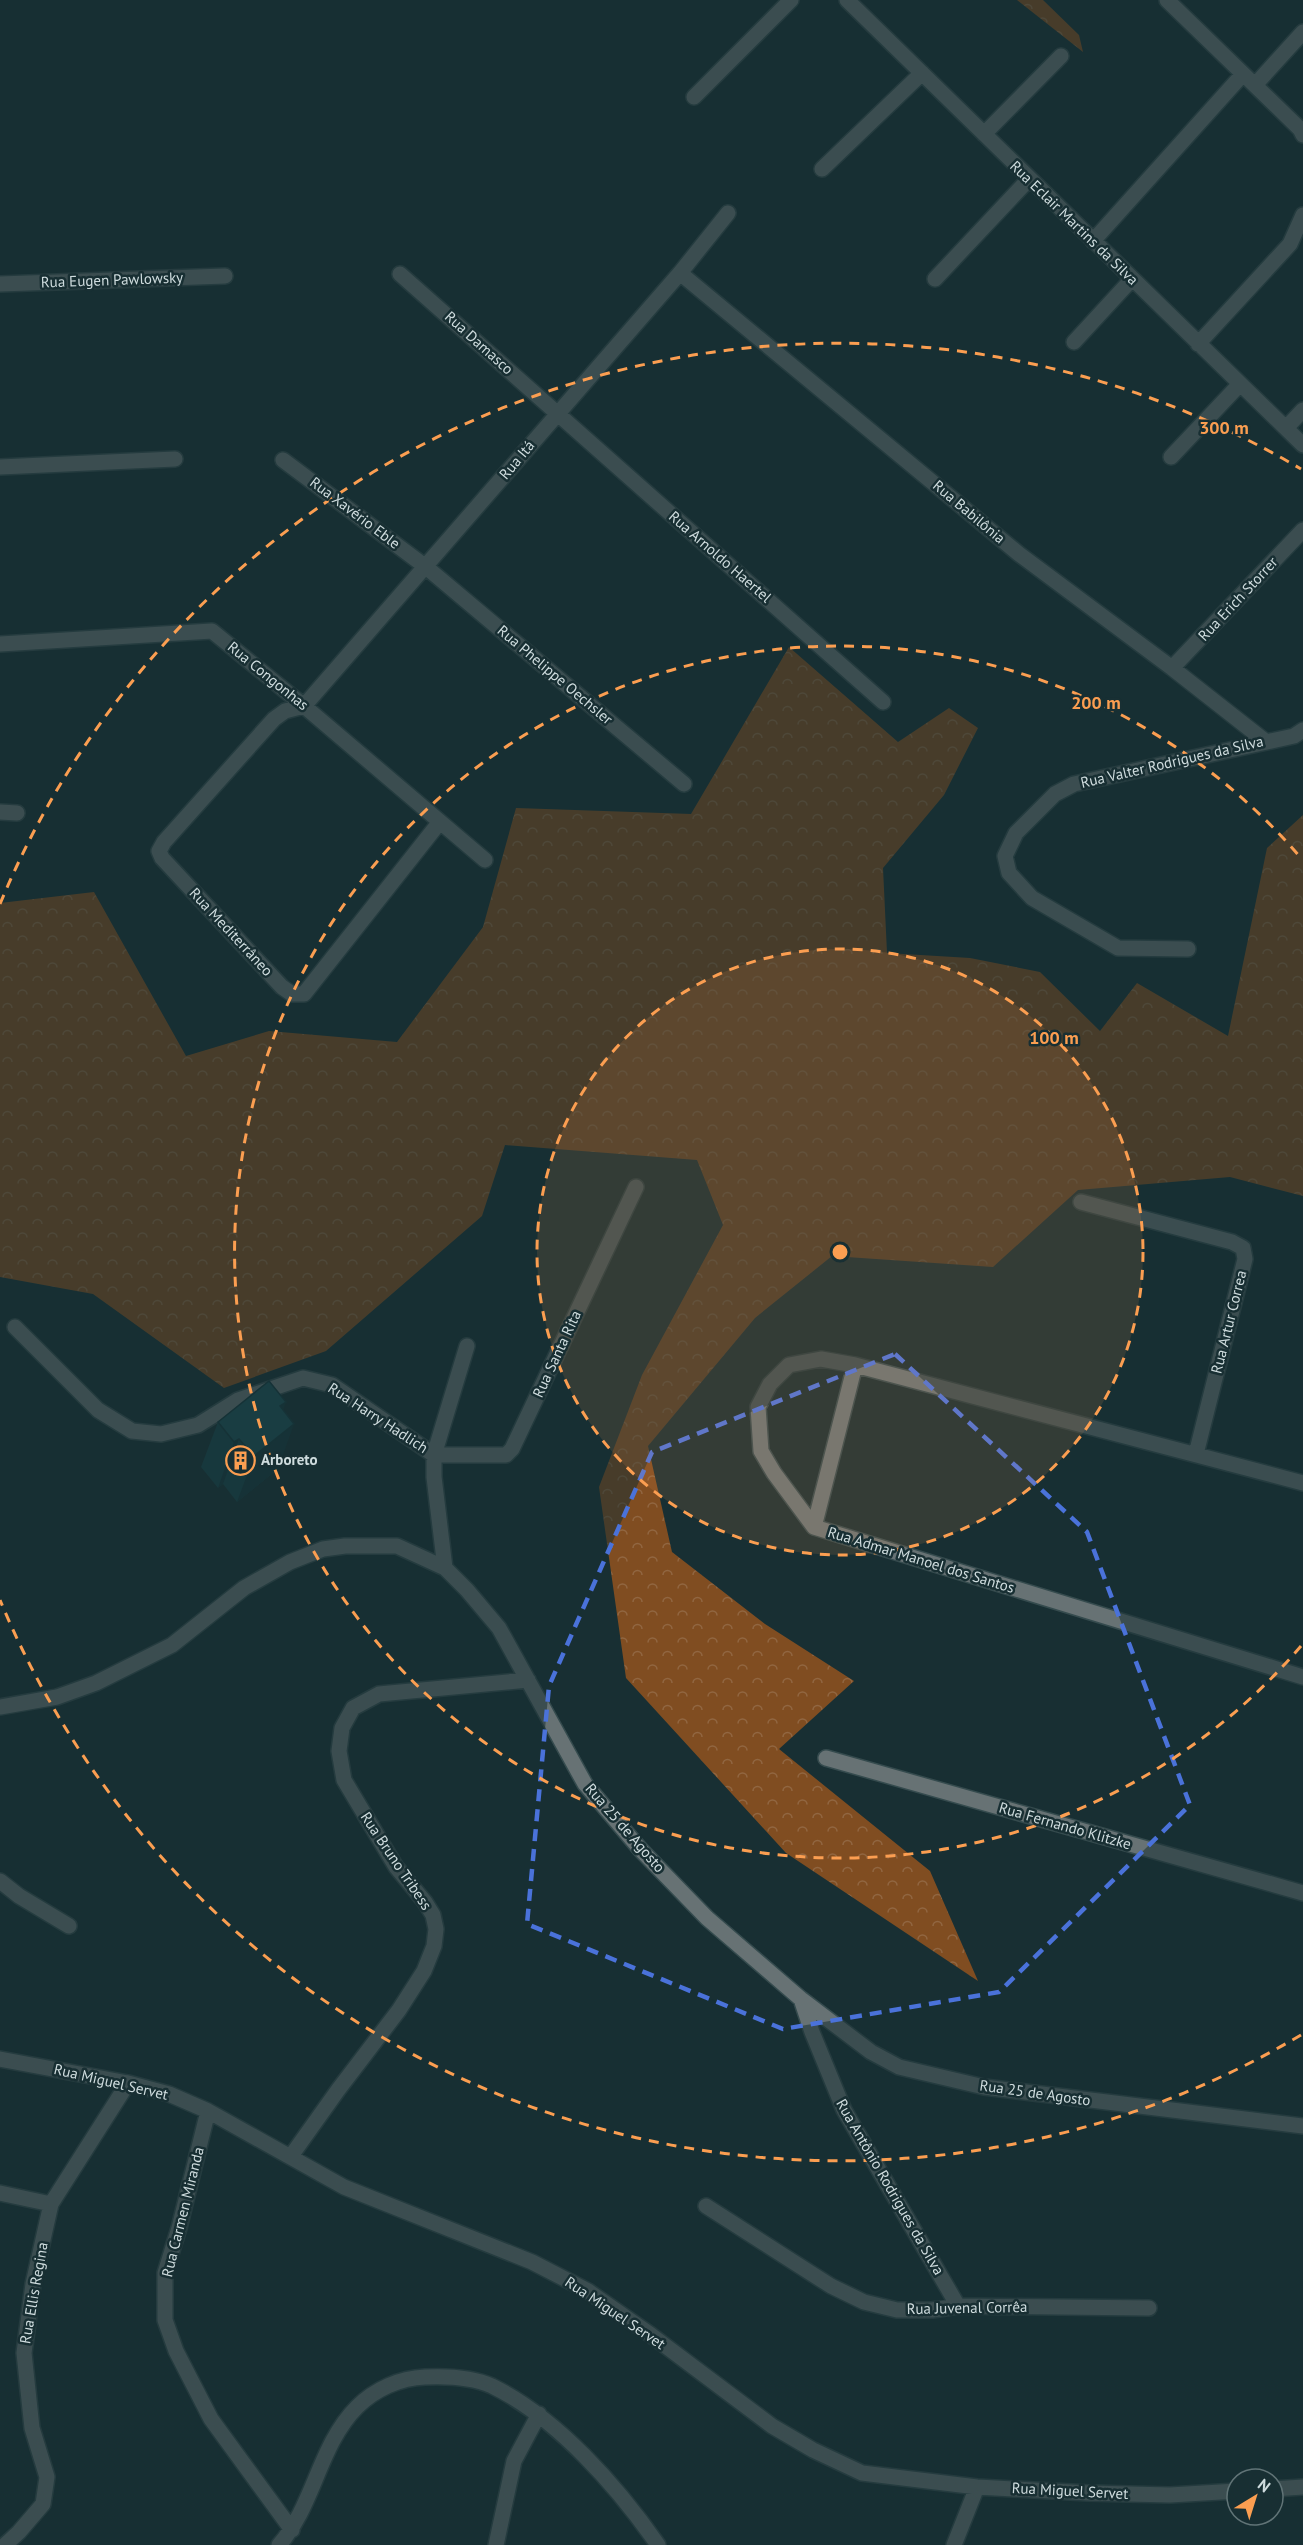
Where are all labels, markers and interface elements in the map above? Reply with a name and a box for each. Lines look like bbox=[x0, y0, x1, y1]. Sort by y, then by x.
street label: Rua Eclair Martins da Silva bbox=[1006, 156, 1142, 289]
street label: Rua Eugen Pawlowsky bbox=[41, 268, 183, 291]
street label: Rua Damasco bbox=[441, 307, 518, 378]
text: 300 m bbox=[1199, 416, 1249, 439]
street label: Rua Itá bbox=[495, 436, 538, 483]
street label: Rua Xavério Eble bbox=[306, 472, 404, 553]
street label: Rua Babilônia bbox=[929, 476, 1009, 547]
street label: Rua Arnoldo Haertel bbox=[665, 507, 776, 607]
street label: Rua Erich Storrer bbox=[1194, 553, 1282, 645]
street label: Rua Phelippe Oechsler bbox=[494, 621, 617, 728]
street label: Rua Congonhas bbox=[224, 637, 313, 714]
text: 200 m bbox=[1071, 691, 1121, 714]
street label: Rua Valter Rodrigues da Silva bbox=[1079, 731, 1265, 792]
street label: Rua Mediterrâneo bbox=[186, 884, 277, 980]
text: 100 m bbox=[1029, 1026, 1079, 1049]
centre of rings bbox=[830, 1242, 850, 1262]
street label: Rua Artur Correa bbox=[1207, 1268, 1251, 1375]
street label: Rua Santa Rita bbox=[528, 1307, 585, 1400]
street label: Rua Harry Hadlich bbox=[325, 1378, 432, 1457]
building icon: Arboreto bbox=[224, 1444, 256, 1476]
place label: Arboreto bbox=[261, 1450, 318, 1469]
street label: Rua Admar Manoel dos Santos bbox=[825, 1522, 1017, 1597]
street label: Rua 25 de Agosto bbox=[582, 1779, 669, 1876]
street label: Rua Fernando Klitzke bbox=[997, 1798, 1133, 1853]
street label: Rua Bruno Tribess bbox=[357, 1808, 436, 1913]
street label: Rua Miguel Servet bbox=[52, 2059, 170, 2104]
street label: Rua 25 de Agosto bbox=[978, 2075, 1092, 2110]
street label: Rua Antônio Rodrigues da Silva bbox=[832, 2095, 949, 2278]
street label: Rua Carmen Miranda bbox=[157, 2145, 208, 2279]
street label: Rua Ellis Regina bbox=[15, 2241, 52, 2345]
street label: Rua Miguel Servet bbox=[562, 2272, 669, 2353]
street label: Rua Juvenal Corrêa bbox=[906, 2297, 1028, 2318]
north arrow bbox=[1225, 2467, 1285, 2527]
text: N bbox=[1254, 2474, 1275, 2496]
street label: Rua Miguel Servet bbox=[1011, 2478, 1129, 2503]

